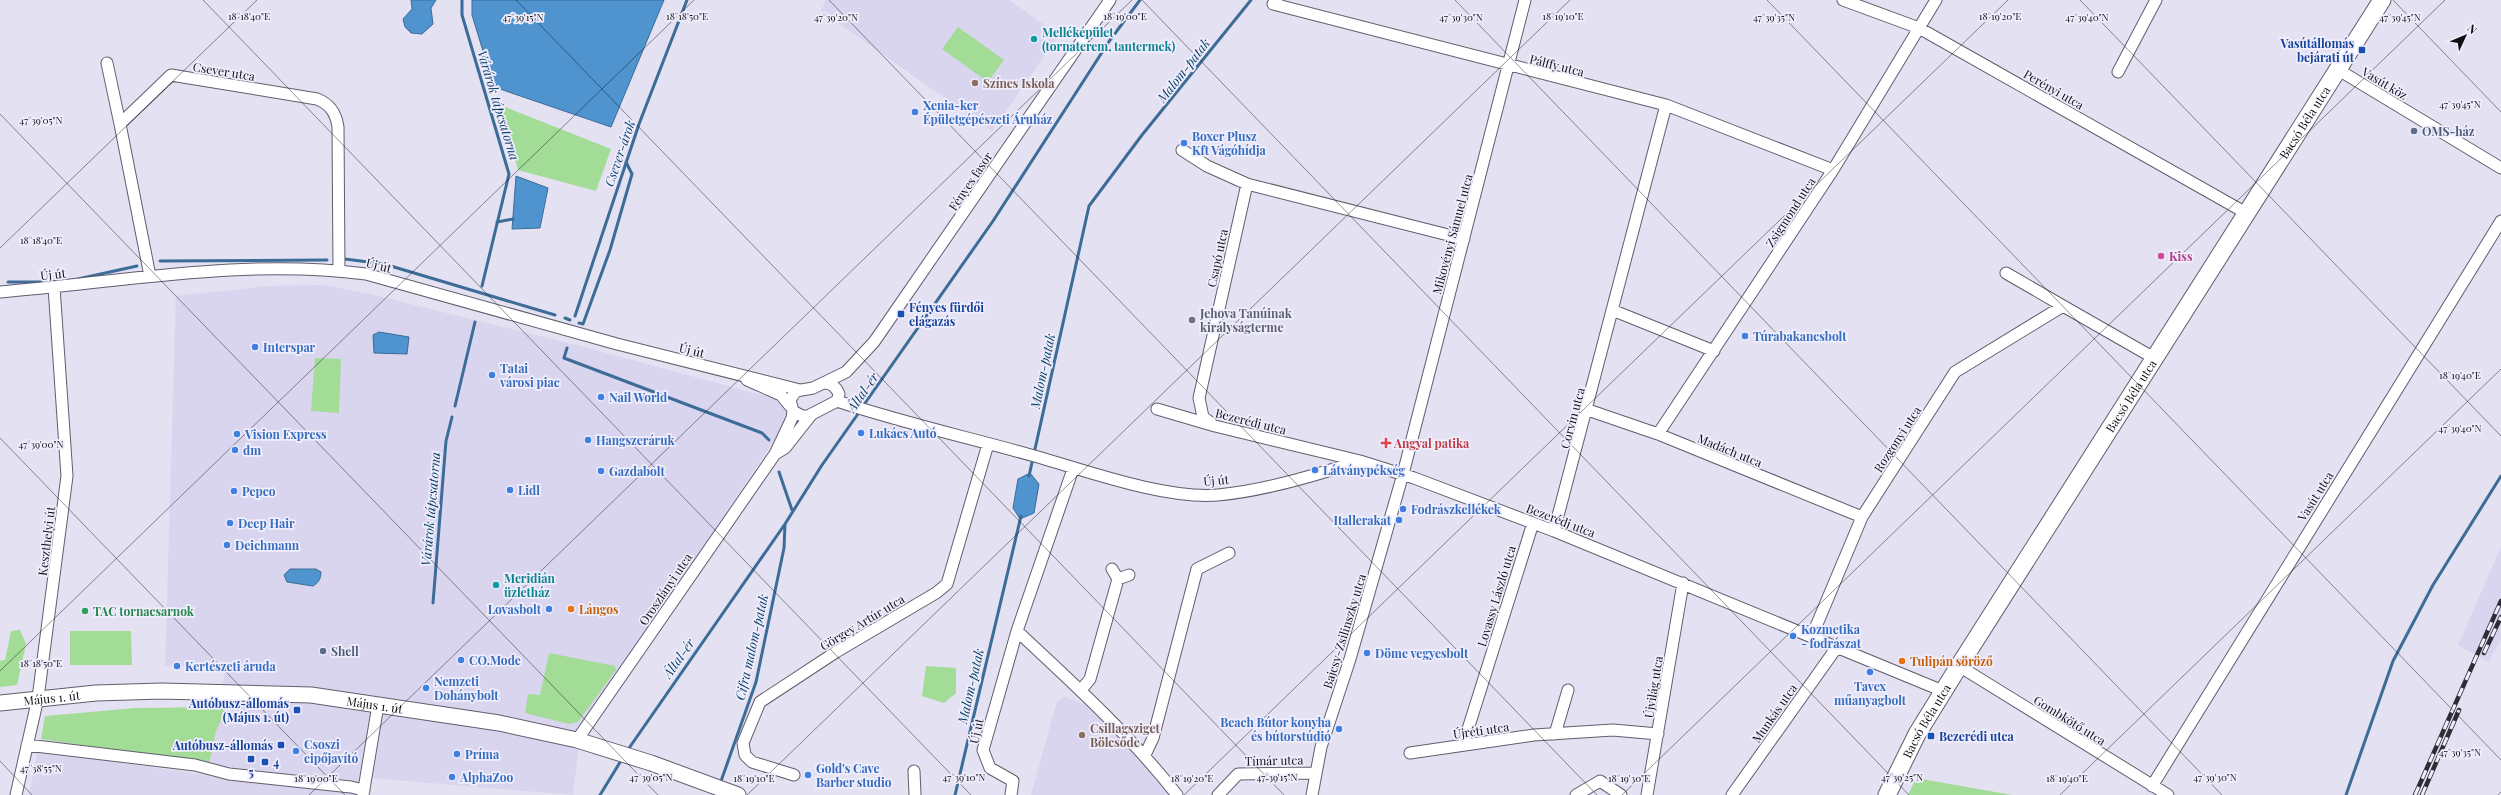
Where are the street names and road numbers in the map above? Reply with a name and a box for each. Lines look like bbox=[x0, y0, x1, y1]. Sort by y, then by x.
street label: Pálffy utca bbox=[1528, 50, 1586, 80]
street label: Csever utca bbox=[192, 58, 256, 84]
street label: Vasút köz bbox=[2358, 63, 2411, 103]
street label: Perényi utca bbox=[2021, 65, 2087, 113]
street label: Bacsó Béla utca bbox=[2275, 83, 2333, 162]
street label: Fényes fasor bbox=[945, 148, 996, 213]
street label: Mikovényi Sámuel utca bbox=[1428, 172, 1476, 296]
street label: Zsigmond utca bbox=[1762, 174, 1818, 250]
street label: Csapó utca bbox=[1203, 227, 1231, 289]
street label: Új út bbox=[365, 254, 394, 276]
street label: Új út bbox=[39, 265, 67, 283]
street label: Új út bbox=[678, 339, 707, 361]
street label: Bacsó Béla utca bbox=[2102, 356, 2160, 435]
street label: Corvin utca bbox=[1556, 386, 1588, 450]
street label: Rozgonyi utca bbox=[1870, 403, 1924, 475]
street label: Bezerédj utca bbox=[1214, 404, 1288, 438]
street label: Madách utca bbox=[1695, 430, 1765, 470]
street label: Vasút utca bbox=[2293, 468, 2336, 524]
street label: Új út bbox=[1203, 471, 1230, 489]
street label: Bezerédj utca bbox=[1524, 500, 1598, 541]
street label: Keszthelyi út bbox=[34, 505, 58, 577]
street label: Lovassy László utca bbox=[1473, 544, 1519, 648]
street label: Oroszlányi utca bbox=[635, 550, 695, 628]
street label: Bajcsy-Zsilinszky utca bbox=[1319, 572, 1369, 690]
street label: Görgey Artúr utca bbox=[817, 590, 907, 654]
street label: Újvilág utca bbox=[1640, 655, 1666, 719]
street label: Munkás utca bbox=[1748, 680, 1800, 746]
street label: Bacsó Béla utca bbox=[1899, 681, 1954, 760]
street label: Május 1. út bbox=[23, 687, 81, 709]
street label: Gombkötő utca bbox=[2031, 691, 2109, 749]
street label: Május 1. út bbox=[345, 692, 405, 717]
street label: Új út bbox=[965, 716, 987, 745]
street label: Újréti utca bbox=[1452, 718, 1510, 742]
street label: Tímár utca bbox=[1245, 751, 1304, 769]

